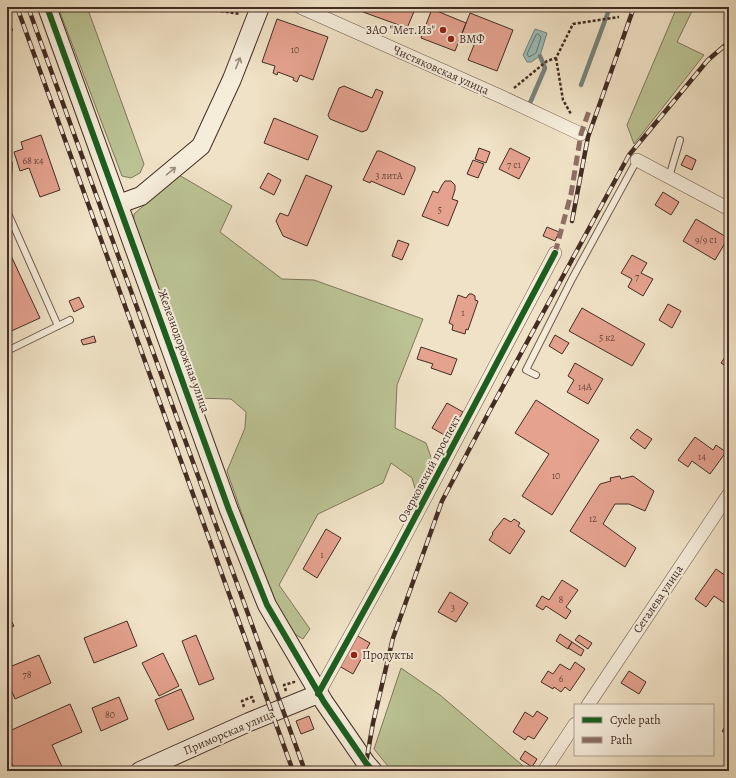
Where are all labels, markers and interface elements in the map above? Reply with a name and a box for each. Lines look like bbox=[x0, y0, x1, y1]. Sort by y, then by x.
place label: ЗАО "Мет.Из" bbox=[366, 22, 435, 38]
marker: ЗАО "Мет.Из" bbox=[438, 25, 448, 35]
place label: ВМФ bbox=[459, 31, 485, 47]
marker: ВМФ bbox=[446, 34, 456, 44]
street label: Чистяковская улица bbox=[390, 42, 492, 99]
house number: 10 bbox=[291, 43, 299, 56]
one-way arrow bbox=[235, 58, 243, 70]
house number: 68 к4 bbox=[22, 154, 44, 167]
house number: 7 с1 bbox=[507, 158, 522, 171]
one-way arrow bbox=[166, 167, 176, 176]
house number: 3 литА bbox=[375, 169, 403, 182]
house number: 5 bbox=[438, 203, 442, 216]
house number: 9/9 с1 bbox=[695, 233, 718, 246]
house number: 7 bbox=[635, 270, 640, 283]
street label: Железнодорожная улица bbox=[154, 287, 214, 415]
house number: 1 bbox=[461, 306, 465, 319]
house number: 5 к2 bbox=[599, 331, 615, 344]
house number: 14А bbox=[578, 380, 592, 393]
street label: Озерковский проспект bbox=[394, 412, 464, 525]
house number: 14 bbox=[698, 450, 706, 463]
house number: 10 bbox=[552, 469, 560, 482]
house number: 12 bbox=[589, 512, 597, 525]
house number: 1 bbox=[320, 548, 324, 561]
street label: Сегалева улица bbox=[629, 561, 687, 636]
house number: 8 bbox=[559, 593, 564, 606]
house number: 3 bbox=[451, 601, 455, 614]
place label: Продукты bbox=[362, 647, 414, 663]
marker: Продукты bbox=[349, 650, 359, 660]
house number: 78 bbox=[22, 668, 32, 681]
house number: 6 bbox=[559, 672, 564, 685]
legend bbox=[574, 704, 714, 756]
street label: Приморская улица bbox=[181, 705, 278, 758]
house number: 80 bbox=[105, 708, 115, 721]
text: Cycle path bbox=[610, 712, 661, 728]
text: Path bbox=[610, 732, 633, 748]

